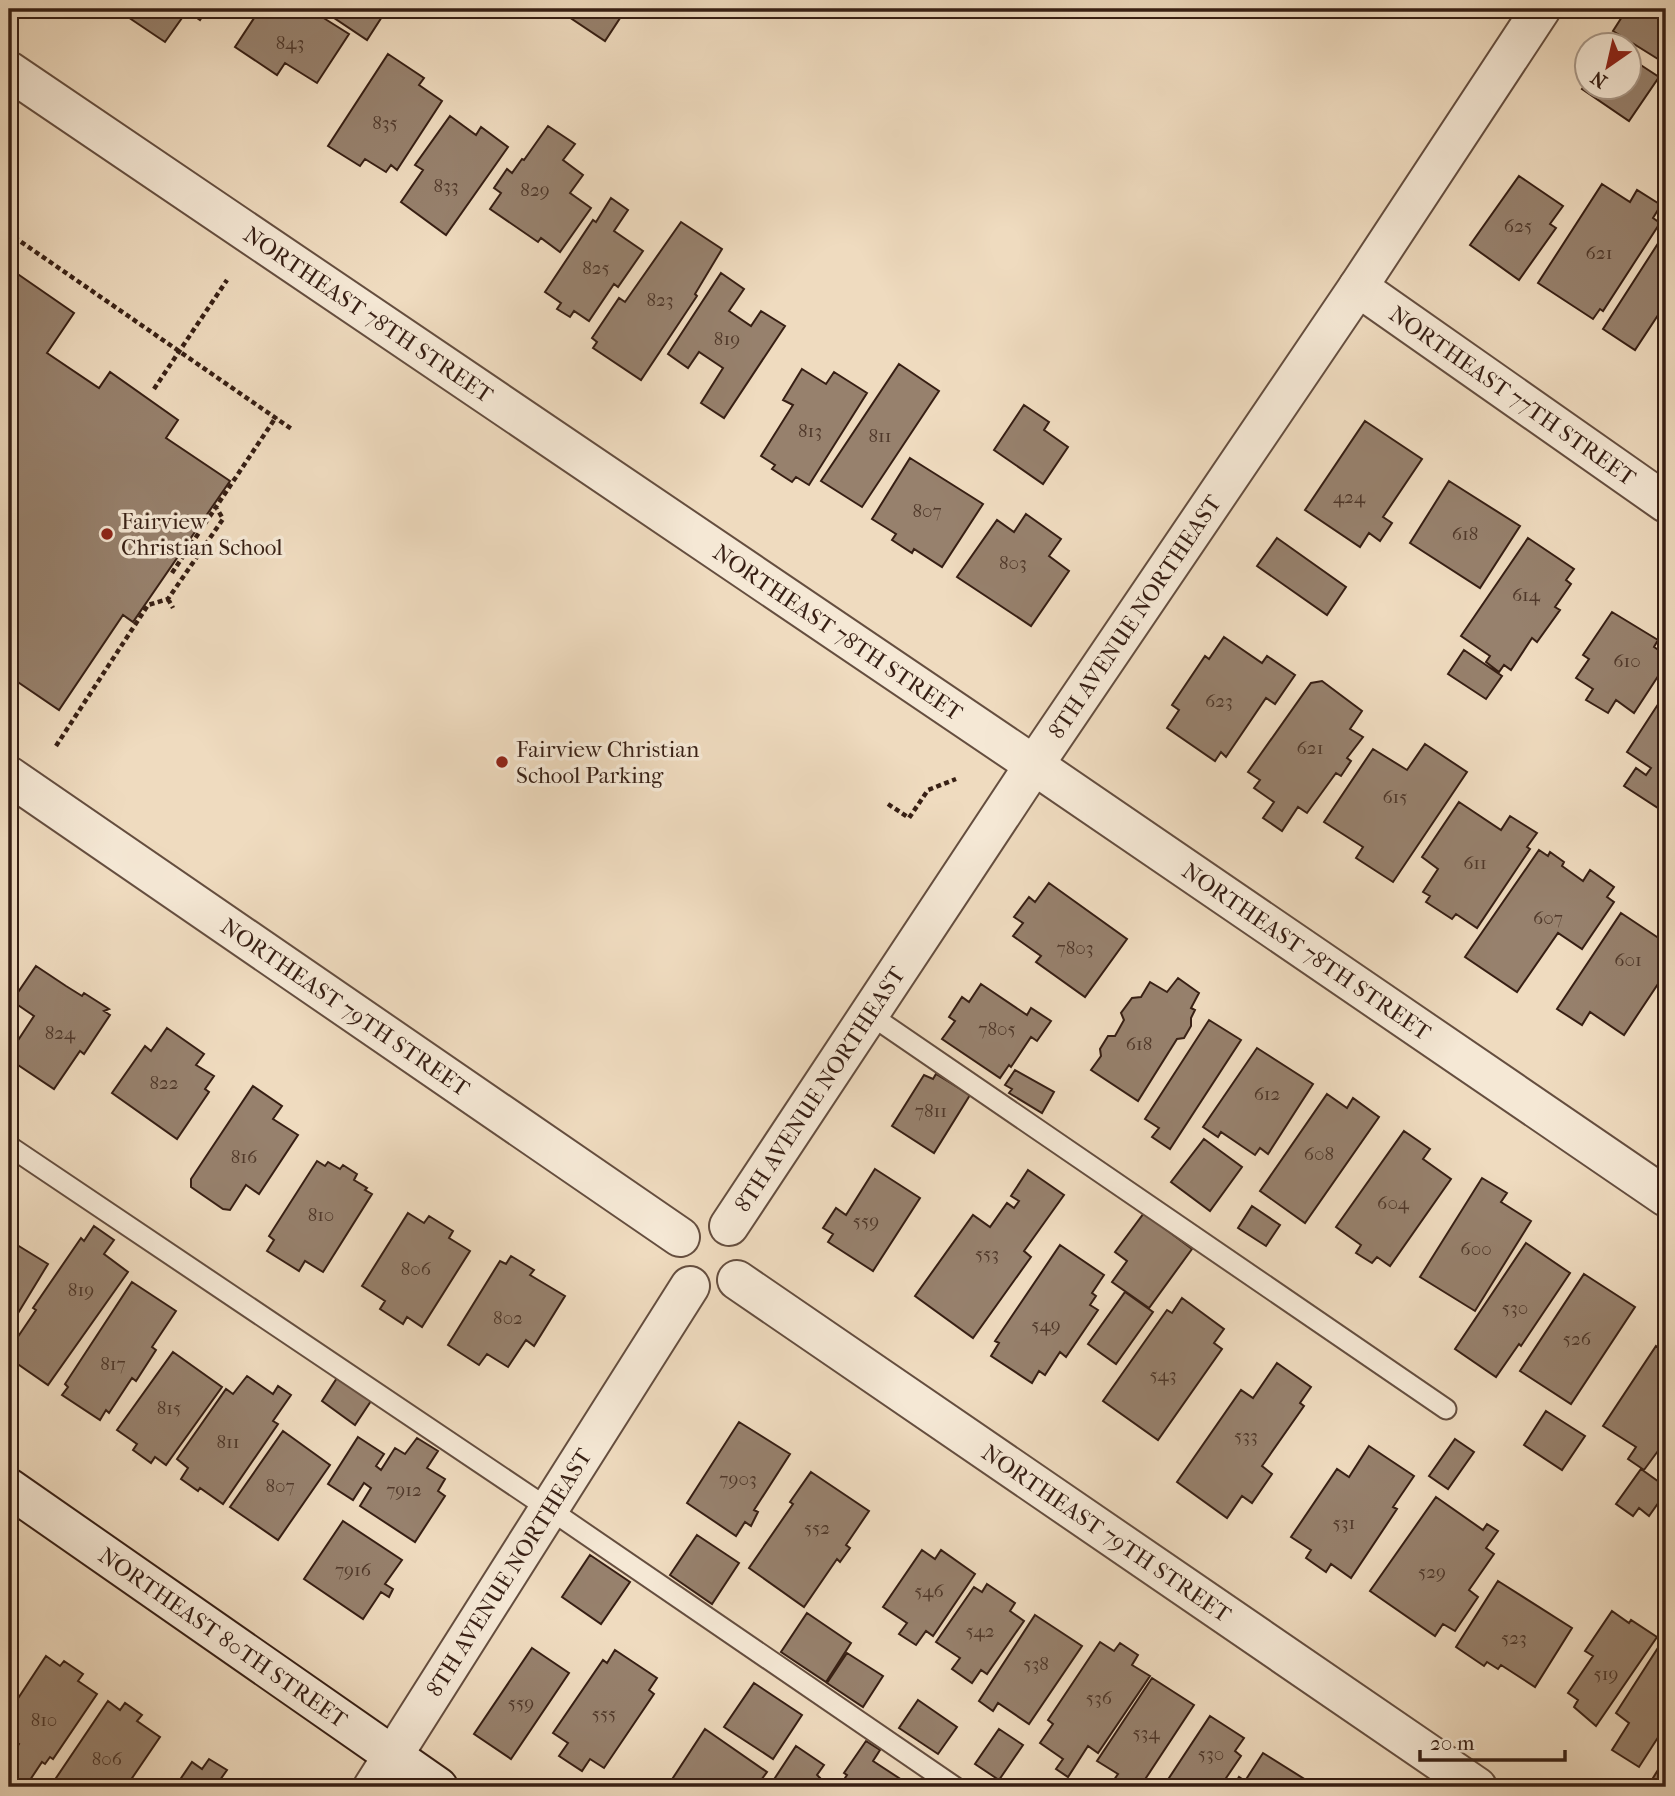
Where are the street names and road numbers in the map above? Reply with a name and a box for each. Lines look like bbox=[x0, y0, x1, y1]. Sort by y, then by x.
street label: NORTHEAST 78TH STREET bbox=[239, 220, 499, 409]
street label: NORTHEAST 77TH STREET bbox=[1384, 300, 1642, 491]
street label: 8TH AVENUE NORTHEAST bbox=[1043, 489, 1227, 744]
street label: NORTHEAST 78TH STREET bbox=[708, 538, 968, 726]
street label: NORTHEAST 78TH STREET bbox=[1177, 857, 1436, 1046]
street label: NORTHEAST 79TH STREET bbox=[216, 912, 475, 1102]
street label: 8TH AVENUE NORTHEAST bbox=[729, 961, 911, 1217]
street label: NORTHEAST 79TH STREET bbox=[977, 1439, 1237, 1628]
street label: 8TH AVENUE NORTHEAST bbox=[420, 1443, 598, 1701]
street label: NORTHEAST 80TH STREET bbox=[94, 1541, 353, 1733]

